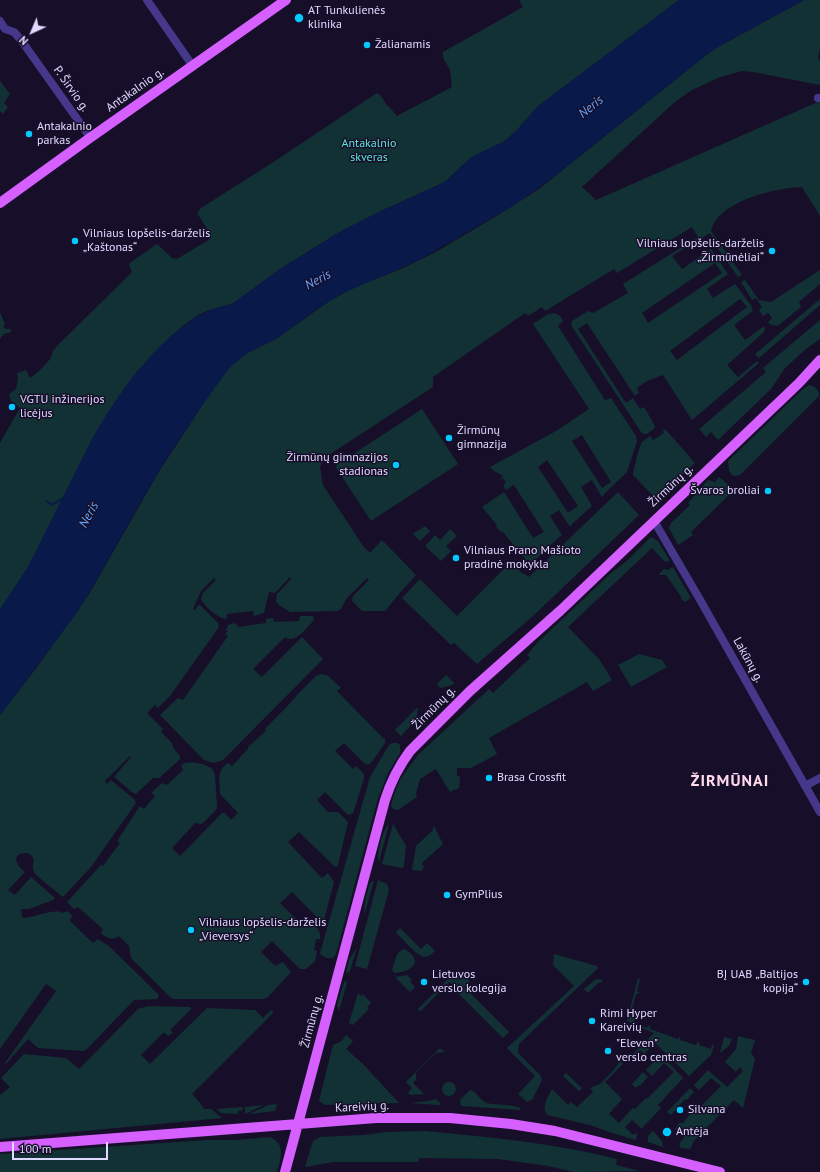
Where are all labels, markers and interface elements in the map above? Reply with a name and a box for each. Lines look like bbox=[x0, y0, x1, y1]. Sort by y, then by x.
place label: AT Tunkulienės klinika bbox=[308, 4, 385, 32]
north arrow bbox=[12, 12, 52, 52]
marker: AT Tunkulienės klinika bbox=[293, 12, 305, 24]
text: N bbox=[16, 33, 31, 48]
place label: Žalianamis bbox=[375, 38, 430, 52]
marker: Žalianamis bbox=[362, 40, 372, 50]
street label: P. Širvio g. bbox=[50, 63, 92, 115]
street label: Antakalnio g. bbox=[103, 65, 167, 115]
water label: Neris bbox=[576, 92, 606, 122]
place label: Antakalnio parkas bbox=[37, 120, 92, 148]
marker: Antakalnio parkas bbox=[24, 129, 34, 139]
park label: Antakalnio skveras bbox=[341, 137, 397, 165]
place label: Vilniaus lopšelis-darželis „Kaštonas“ bbox=[83, 227, 210, 255]
marker: Vilniaus lopšelis-darželis „Kaštonas“ bbox=[70, 236, 80, 246]
place label: Vilniaus lopšelis-darželis „Žirmūnėliai“ bbox=[637, 237, 764, 265]
marker: Vilniaus lopšelis-darželis „Žirmūnėliai“ bbox=[767, 246, 777, 256]
water label: Neris bbox=[302, 267, 334, 293]
place label: VGTU inžinerijos licėjus bbox=[20, 393, 105, 421]
marker: VGTU inžinerijos licėjus bbox=[7, 402, 17, 412]
place label: Žirmūnų gimnazija bbox=[457, 424, 507, 452]
marker: Žirmūnų gimnazija bbox=[444, 433, 454, 443]
place label: Žirmūnų gimnazijos stadionas bbox=[287, 451, 388, 479]
marker: Žirmūnų gimnazijos stadionas bbox=[391, 460, 401, 470]
street label: Žirmūnų g. bbox=[646, 462, 696, 510]
place label: Švaros broliai bbox=[690, 484, 760, 498]
marker: Švaros broliai bbox=[763, 486, 773, 496]
water label: Neris bbox=[76, 499, 102, 531]
place label: Vilniaus Prano Mašioto pradinė mokykla bbox=[464, 544, 581, 572]
marker: Vilniaus Prano Mašioto pradinė mokykla bbox=[451, 553, 461, 563]
street label: Lakūnų g. bbox=[730, 635, 766, 685]
street label: Žirmūnų g. bbox=[409, 683, 459, 733]
place label: Brasa Crossfit bbox=[497, 771, 566, 785]
district label: ŽIRMŪNAI bbox=[691, 771, 769, 791]
marker: Brasa Crossfit bbox=[484, 773, 494, 783]
place label: GymPlius bbox=[455, 888, 503, 902]
marker: GymPlius bbox=[442, 890, 452, 900]
place label: Vilniaus lopšelis-darželis „Vieversys“ bbox=[199, 916, 326, 944]
marker: Vilniaus lopšelis-darželis „Vieversys“ bbox=[186, 925, 196, 935]
place label: Lietuvos verslo kolegija bbox=[432, 968, 506, 996]
place label: BĮ UAB „Baltijos kopija“ bbox=[717, 968, 798, 996]
marker: Lietuvos verslo kolegija bbox=[419, 977, 429, 987]
marker: BĮ UAB „Baltijos kopija“ bbox=[801, 977, 811, 987]
street label: Žirmūnų g. bbox=[298, 992, 326, 1050]
place label: Rimi Hyper Kareivių bbox=[600, 1007, 657, 1035]
marker: Rimi Hyper Kareivių bbox=[587, 1016, 597, 1026]
place label: "Eleven" verslo centras bbox=[616, 1037, 687, 1065]
marker: "Eleven" verslo centras bbox=[603, 1046, 613, 1056]
street label: Kareivių g. bbox=[335, 1098, 389, 1116]
place label: Silvana bbox=[688, 1103, 725, 1117]
marker: Silvana bbox=[675, 1105, 685, 1115]
place label: Antėja bbox=[676, 1125, 709, 1139]
marker: Antėja bbox=[661, 1126, 673, 1138]
scale bar bbox=[14, 1134, 110, 1160]
text: 100 m bbox=[19, 1141, 52, 1156]

